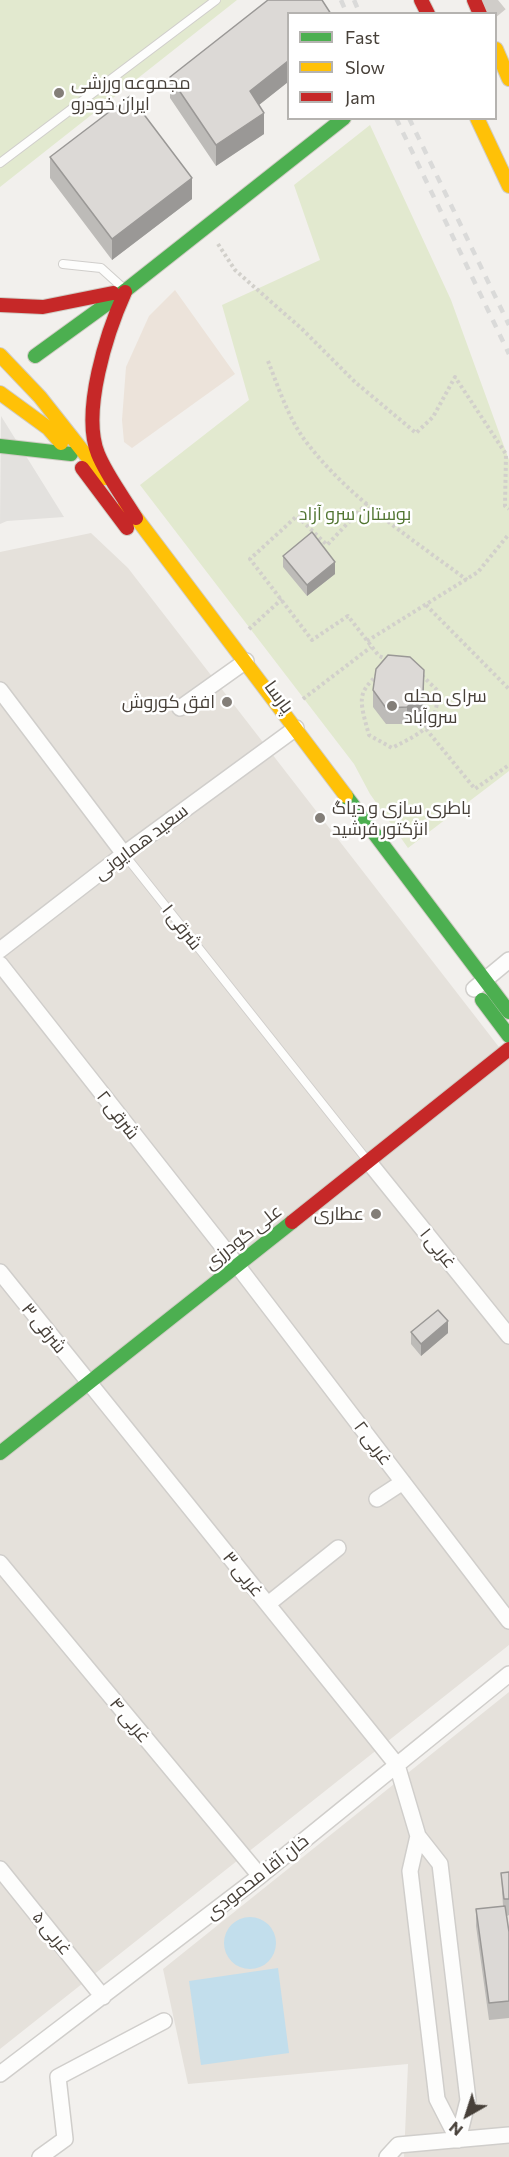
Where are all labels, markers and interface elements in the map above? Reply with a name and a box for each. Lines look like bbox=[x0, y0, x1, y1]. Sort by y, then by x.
legend bbox=[287, 12, 497, 120]
text: Fast bbox=[345, 26, 380, 48]
text: Slow bbox=[345, 56, 385, 78]
place label: مجموعه ورزشی ایران خودرو bbox=[71, 72, 191, 115]
marker: مجموعه ورزشی ایران خودرو bbox=[52, 86, 66, 100]
text: Jam bbox=[345, 86, 375, 108]
park label: بوستان سرو آزاد bbox=[299, 503, 411, 525]
street label: پارسا bbox=[260, 676, 298, 718]
place label: سرای محله سروآباد bbox=[404, 685, 487, 728]
place label: افق کوروش bbox=[122, 691, 215, 713]
marker: افق کوروش bbox=[220, 695, 234, 709]
marker: سرای محله سروآباد bbox=[385, 699, 399, 713]
place label: باطری سازی و دیاگ انژکتور فرشید bbox=[332, 797, 471, 840]
street label: سعید همایونی bbox=[90, 800, 192, 884]
marker: باطری سازی و دیاگ انژکتور فرشید bbox=[313, 811, 327, 825]
street label: ۱ شرقی bbox=[157, 900, 207, 954]
street label: ۲ شرقی bbox=[92, 1086, 144, 1144]
street label: علی گودرزی bbox=[200, 1200, 286, 1274]
place label: عطاری bbox=[314, 1203, 364, 1225]
marker: عطاری bbox=[369, 1207, 383, 1221]
street label: ۱ غربی bbox=[415, 1223, 461, 1273]
street label: ۳ شرقی bbox=[17, 1298, 71, 1358]
street label: ۲ غربی bbox=[349, 1417, 397, 1469]
street label: ۳ غربی bbox=[218, 1547, 268, 1601]
street label: ۴ غربی bbox=[105, 1693, 155, 1747]
street label: خان آقا محمودی bbox=[201, 1830, 313, 1924]
street label: ۵ غربی bbox=[28, 1907, 76, 1959]
north arrow bbox=[437, 2085, 497, 2145]
text: N bbox=[445, 2118, 466, 2141]

